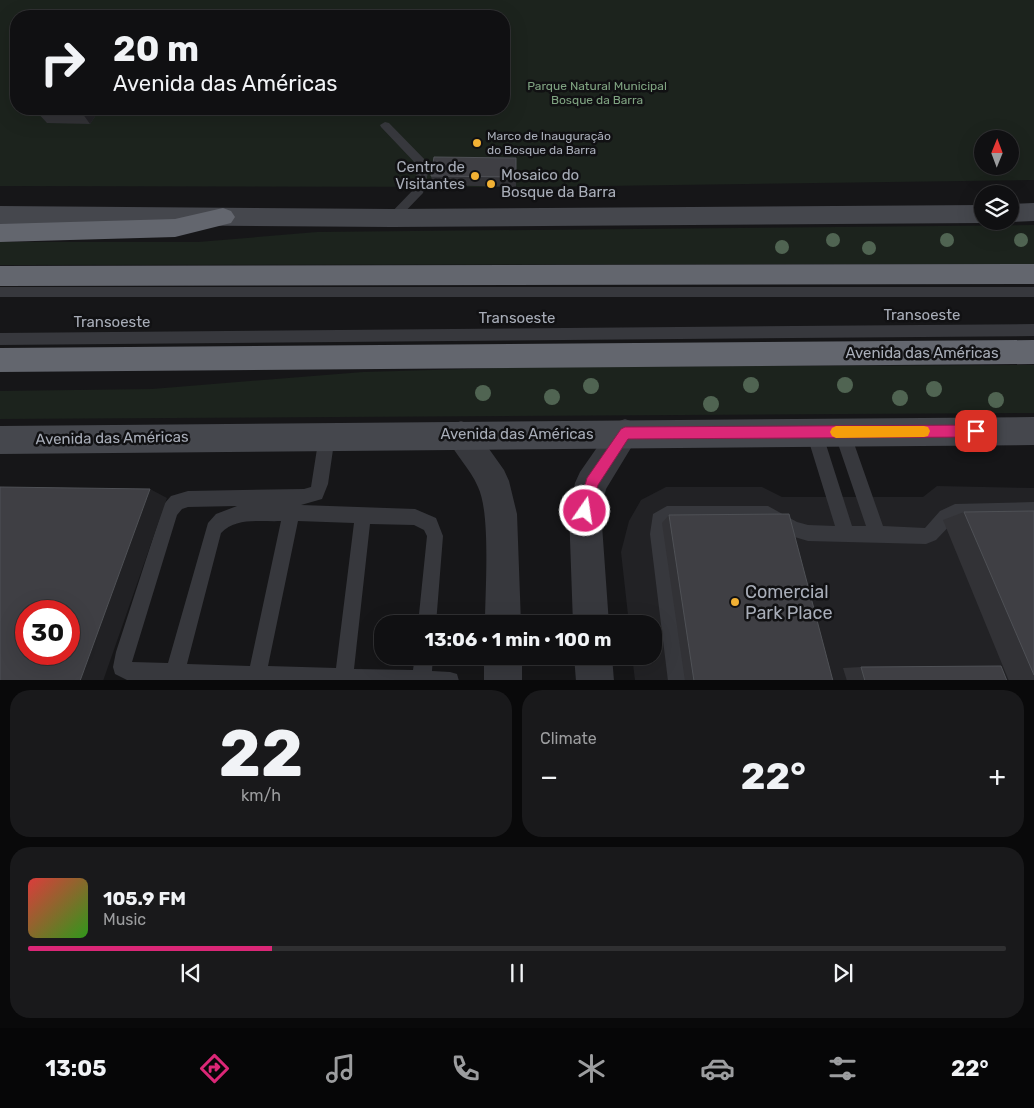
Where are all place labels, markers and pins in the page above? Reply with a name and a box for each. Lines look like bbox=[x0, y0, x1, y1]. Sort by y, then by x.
place label: Marco de Inauguração do Bosque da Barra bbox=[487, 129, 611, 157]
marker: Marco de Inauguração do Bosque da Barra bbox=[471, 137, 483, 149]
place label: Centro de Visitantes bbox=[395, 158, 465, 193]
place label: Mosaico do Bosque da Barra bbox=[501, 166, 616, 201]
marker: Centro de Visitantes bbox=[469, 170, 481, 182]
marker: Mosaico do Bosque da Barra bbox=[485, 178, 497, 190]
pin bbox=[955, 410, 997, 452]
place label: Comercial Park Place bbox=[745, 581, 833, 624]
marker: Comercial Park Place bbox=[729, 596, 741, 608]

